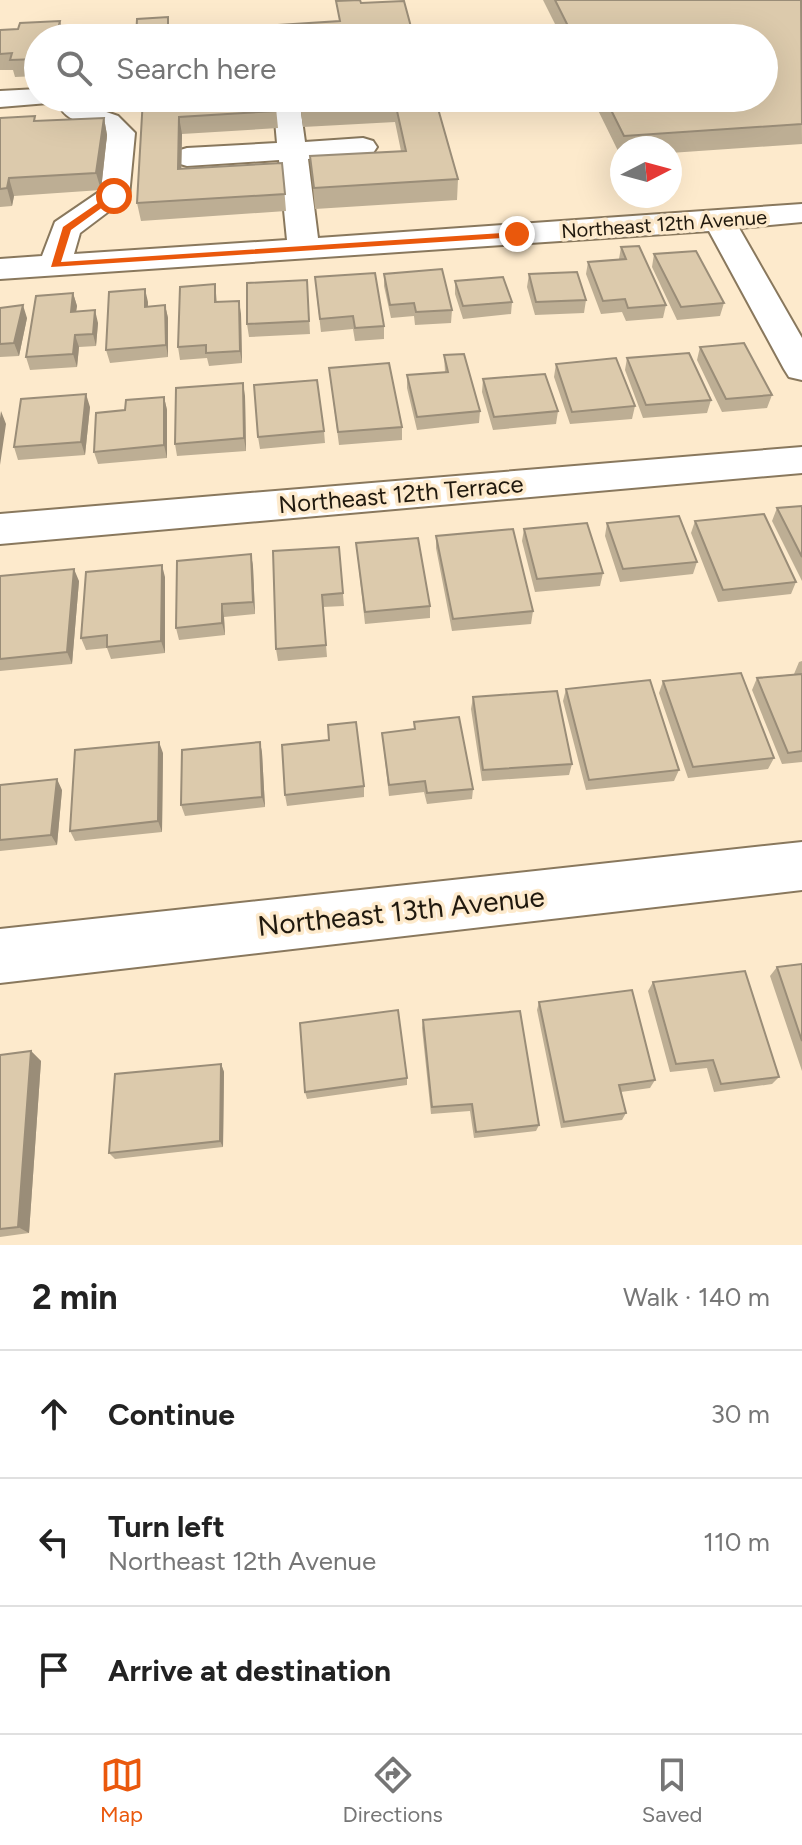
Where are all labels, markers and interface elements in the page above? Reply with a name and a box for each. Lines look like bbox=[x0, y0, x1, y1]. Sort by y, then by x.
search box bbox=[24, 24, 778, 112]
icon: search bbox=[52, 46, 96, 90]
text: Search here bbox=[116, 50, 276, 87]
north arrow bbox=[610, 136, 682, 208]
route start bbox=[96, 178, 132, 214]
street label: Northeast 12th Avenue bbox=[560, 205, 768, 243]
route end bbox=[499, 216, 535, 252]
street label: Northeast 12th Terrace bbox=[277, 469, 525, 519]
street label: Northeast 13th Avenue bbox=[256, 879, 546, 943]
text: 2 min bbox=[32, 1277, 118, 1318]
text: Walk · 140 m bbox=[623, 1281, 770, 1313]
icon: ahead bbox=[32, 1392, 76, 1436]
text: Continue bbox=[108, 1396, 235, 1433]
text: 30 m bbox=[711, 1398, 770, 1430]
text: Turn left bbox=[108, 1508, 225, 1545]
icon: left bbox=[32, 1520, 76, 1564]
text: 110 m bbox=[703, 1526, 770, 1558]
text: Northeast 12th Avenue bbox=[108, 1545, 376, 1577]
icon: arrive bbox=[32, 1648, 76, 1692]
text: Arrive at destination bbox=[108, 1652, 391, 1689]
tab: Map bbox=[100, 1753, 144, 1828]
tab: Directions bbox=[343, 1753, 443, 1828]
tab: Saved bbox=[642, 1753, 702, 1828]

